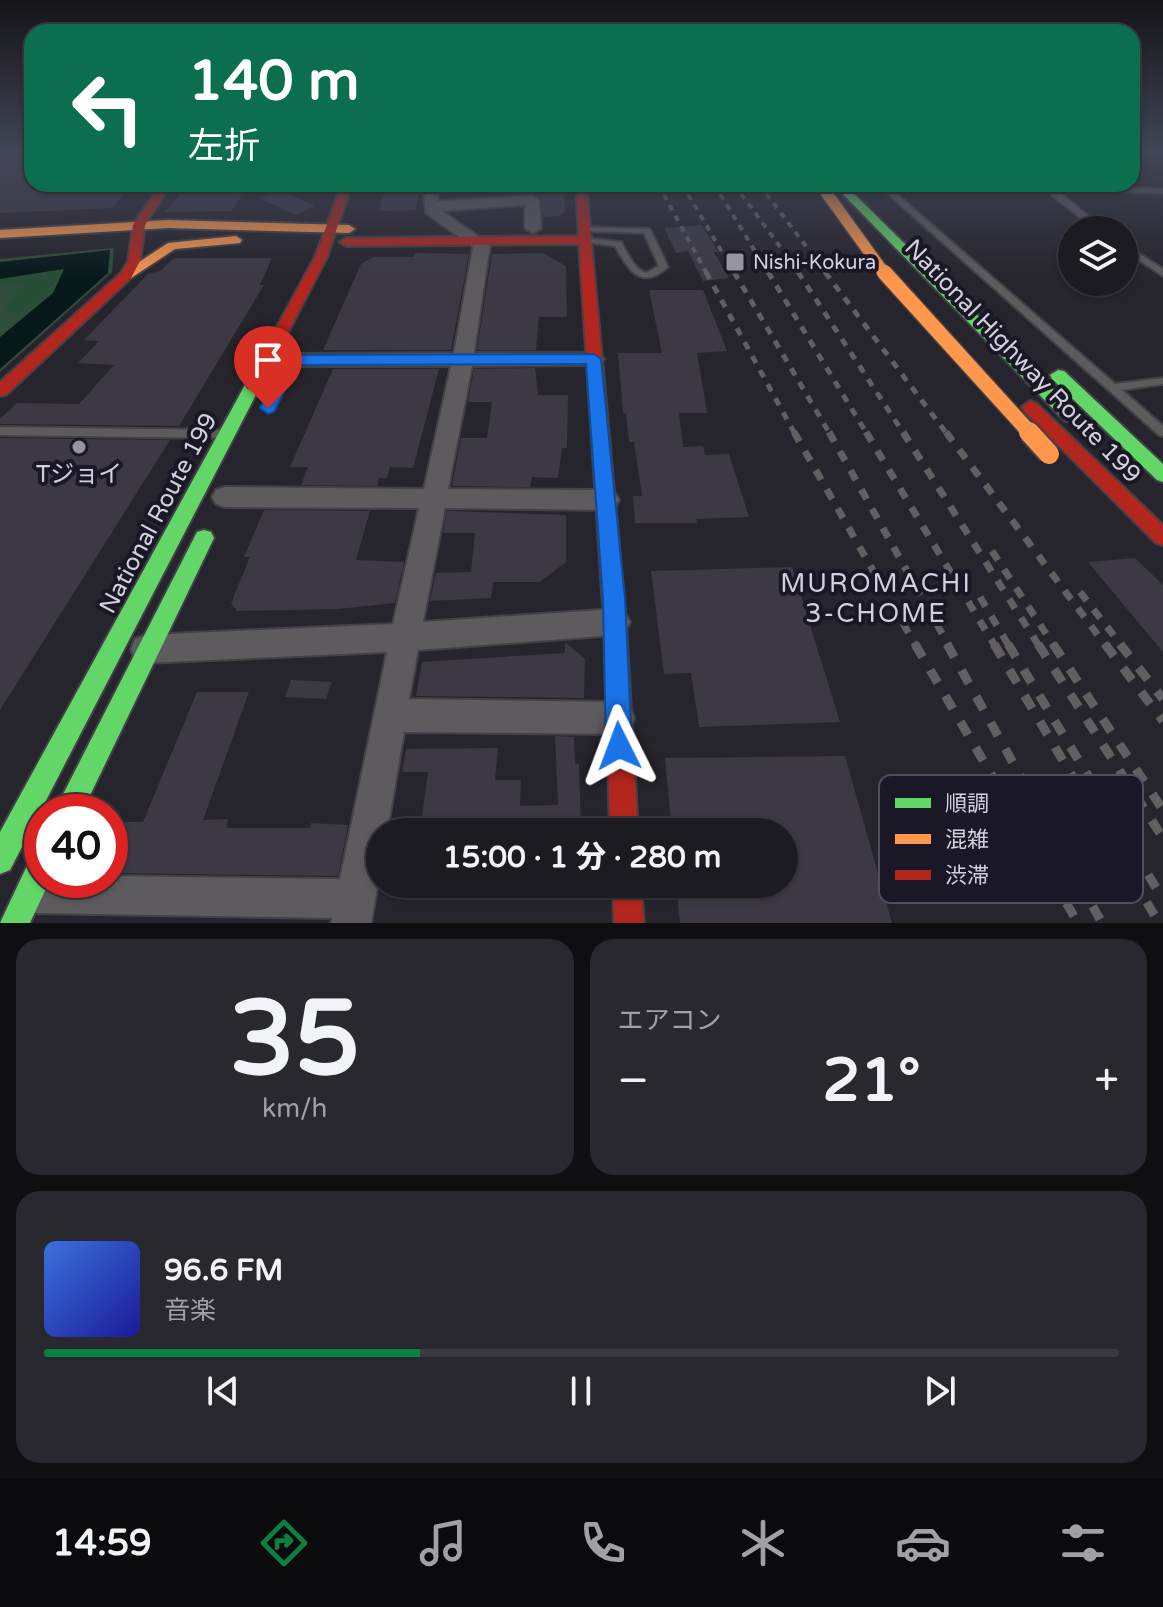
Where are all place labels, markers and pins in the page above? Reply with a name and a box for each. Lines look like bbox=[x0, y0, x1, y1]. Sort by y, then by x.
marker: Nishi-Kokura bbox=[724, 251, 746, 273]
place label: Nishi-Kokura bbox=[753, 251, 876, 275]
pin bbox=[234, 326, 302, 408]
marker: Tジョイ bbox=[70, 438, 88, 456]
place label: Tジョイ bbox=[36, 460, 122, 489]

